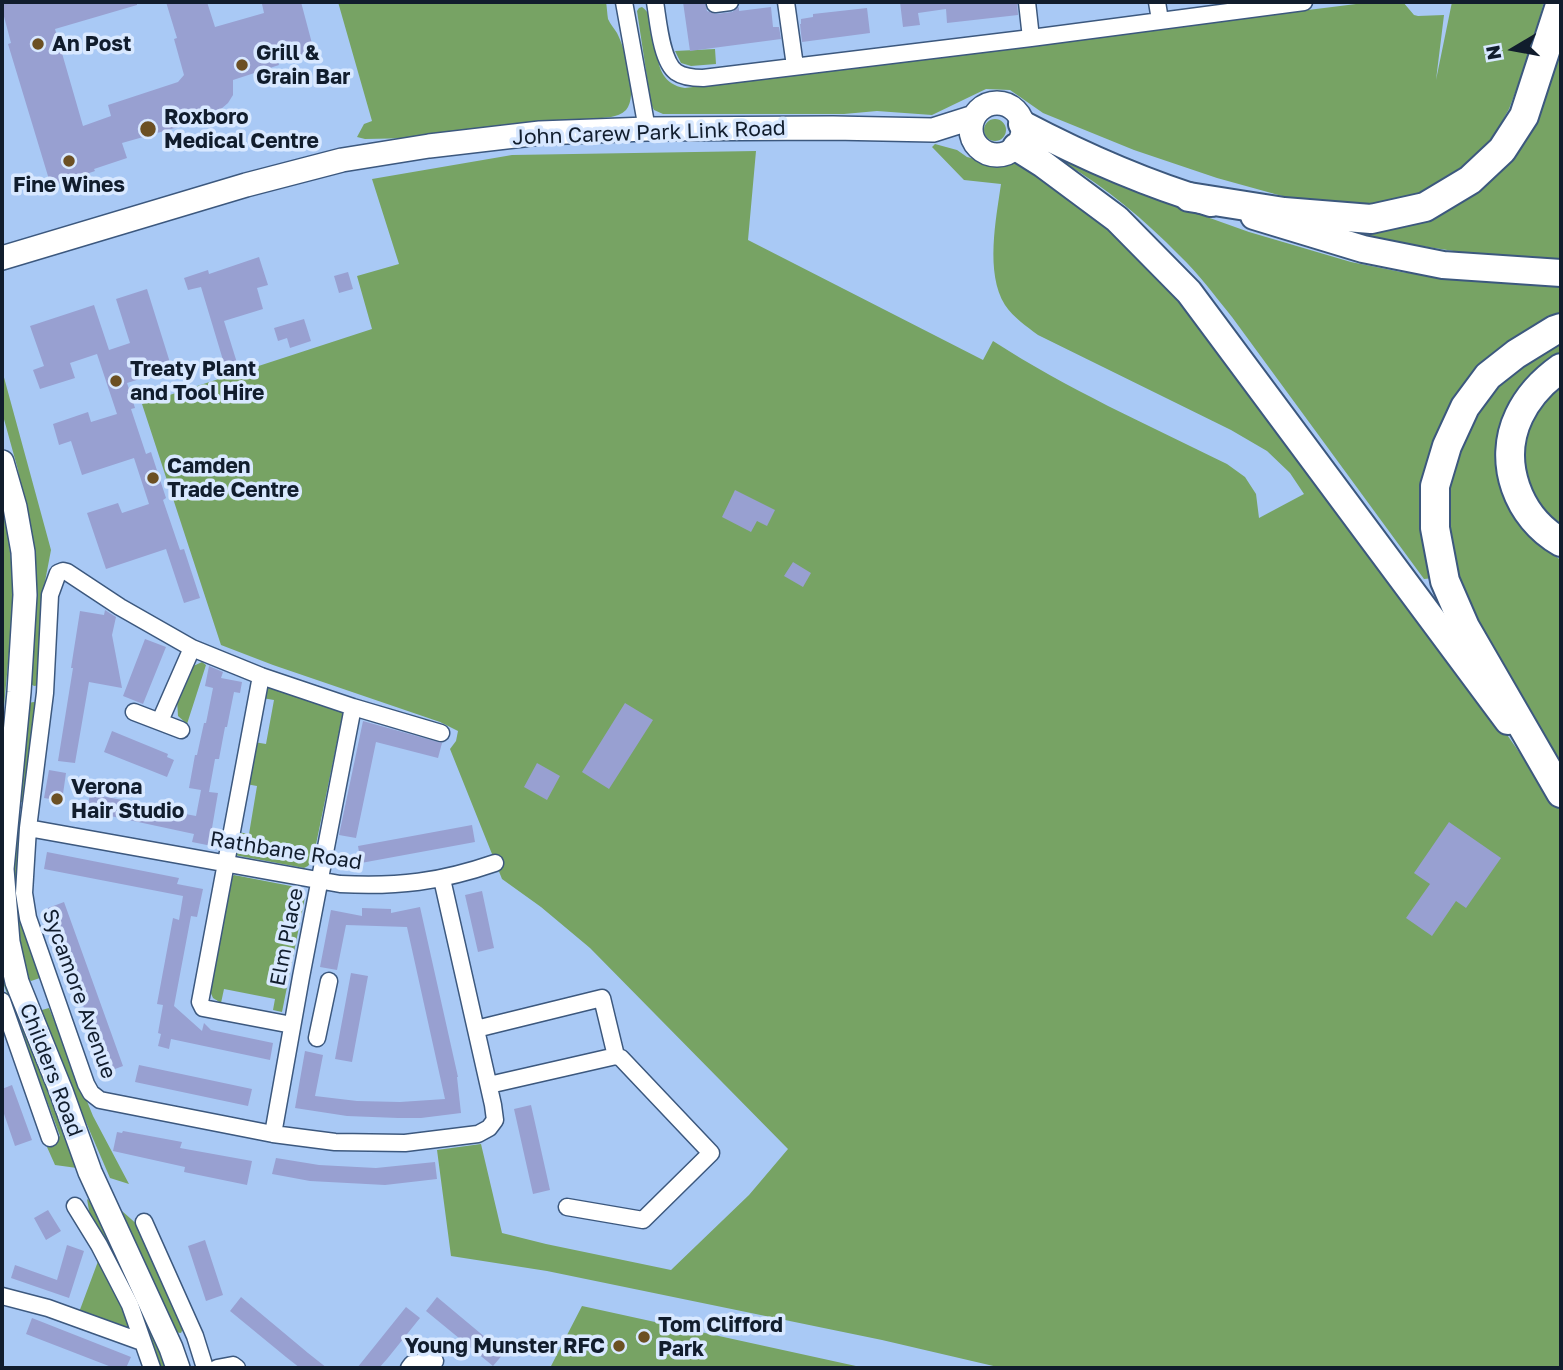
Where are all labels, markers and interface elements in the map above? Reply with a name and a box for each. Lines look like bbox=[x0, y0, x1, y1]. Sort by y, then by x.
north arrow bbox=[1479, 14, 1549, 84]
place label: An Post bbox=[52, 31, 131, 57]
marker: An Post bbox=[30, 36, 46, 52]
place label: Grill & Grain Bar bbox=[256, 40, 350, 90]
text: N bbox=[1480, 44, 1505, 62]
marker: Grill & Grain Bar bbox=[234, 57, 250, 73]
place label: Roxboro Medical Centre bbox=[164, 104, 319, 154]
street label: John Carew Park Link Road bbox=[512, 116, 786, 150]
marker: Roxboro Medical Centre bbox=[138, 119, 158, 139]
marker: Fine Wines bbox=[61, 153, 77, 169]
place label: Fine Wines bbox=[13, 172, 125, 198]
place label: Treaty Plant and Tool Hire bbox=[130, 356, 264, 406]
marker: Treaty Plant and Tool Hire bbox=[108, 373, 124, 389]
place label: Camden Trade Centre bbox=[167, 453, 299, 503]
marker: Camden Trade Centre bbox=[145, 470, 161, 486]
place label: Verona Hair Studio bbox=[71, 774, 184, 824]
marker: Verona Hair Studio bbox=[49, 791, 65, 807]
street label: Rathbane Road bbox=[208, 827, 364, 875]
street label: Elm Place bbox=[265, 886, 309, 988]
street label: Sycamore Avenue bbox=[37, 906, 121, 1082]
street label: Childers Road bbox=[14, 1000, 88, 1140]
place label: Tom Clifford Park bbox=[658, 1312, 783, 1362]
marker: Tom Clifford Park bbox=[636, 1329, 652, 1345]
place label: Young Munster RFC bbox=[404, 1333, 605, 1359]
marker: Young Munster RFC bbox=[611, 1338, 627, 1354]

